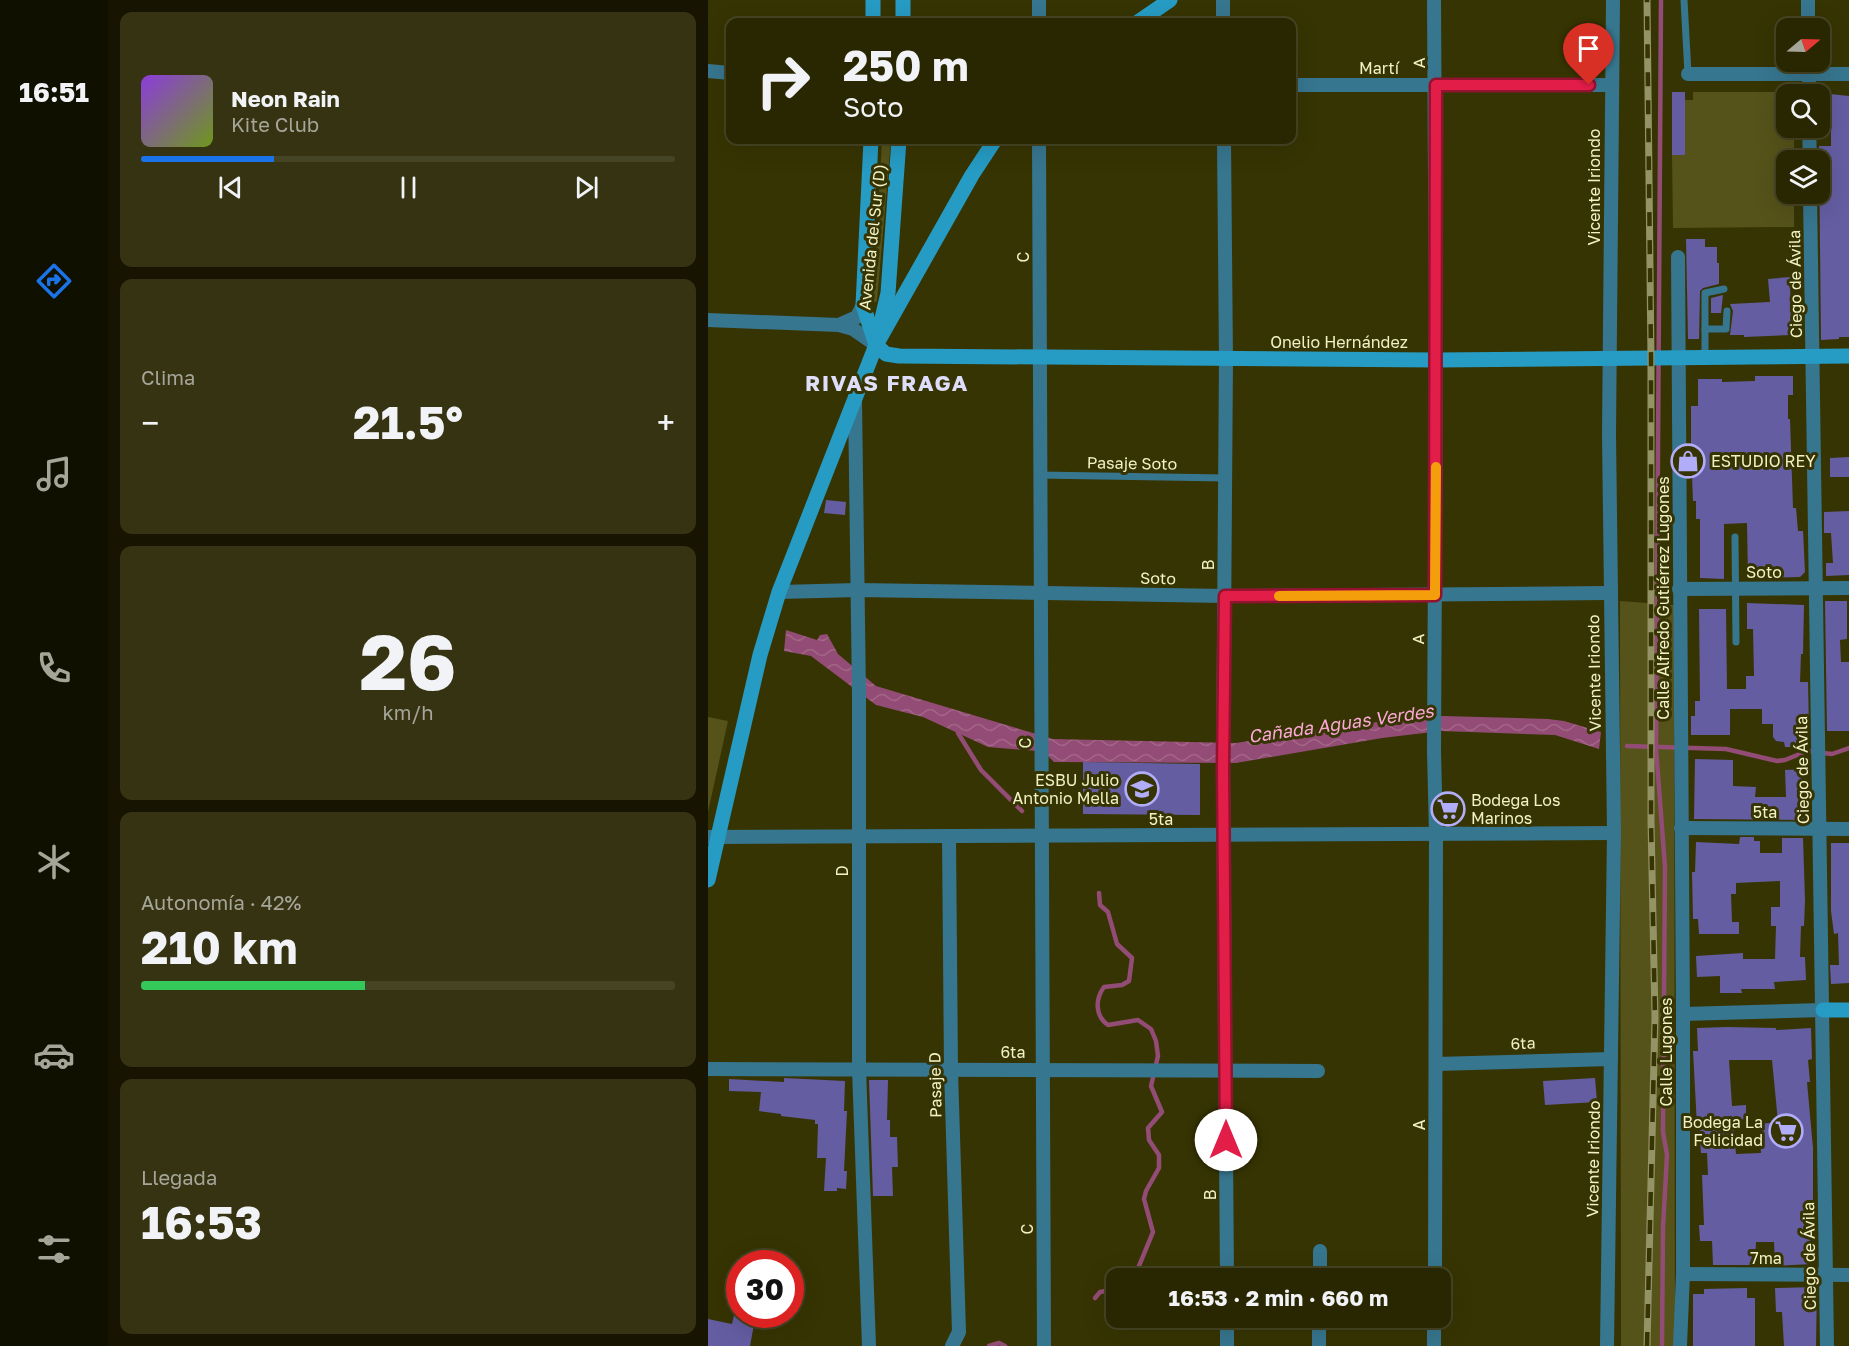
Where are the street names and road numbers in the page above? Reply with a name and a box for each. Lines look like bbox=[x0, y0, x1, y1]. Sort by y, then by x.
street label: A bbox=[1409, 57, 1429, 69]
street label: Martí bbox=[1359, 58, 1401, 78]
street label: Vicente Iriondo bbox=[1584, 129, 1604, 245]
street label: Avenida del Sur (D) bbox=[854, 163, 890, 311]
street label: Ciego de Ávila bbox=[1784, 230, 1806, 338]
street label: C bbox=[1013, 251, 1033, 262]
street label: Onelio Hernández bbox=[1270, 332, 1408, 352]
street label: Pasaje Soto bbox=[1087, 452, 1177, 474]
street label: Calle Alfredo Gutiérrez Lugones bbox=[1653, 476, 1673, 720]
street label: B bbox=[1198, 560, 1218, 570]
street label: Soto bbox=[1746, 562, 1782, 582]
street label: Soto bbox=[1140, 568, 1176, 588]
street label: Vicente Iriondo bbox=[1583, 614, 1605, 732]
street label: A bbox=[1408, 633, 1428, 645]
street label: Ciego de Ávila bbox=[1791, 716, 1813, 824]
street label: C bbox=[1015, 737, 1035, 748]
street label: 5ta bbox=[1753, 802, 1777, 822]
street label: 5ta bbox=[1149, 809, 1173, 829]
street label: D bbox=[832, 865, 852, 877]
street label: Calle Lugones bbox=[1656, 998, 1676, 1106]
street label: 6ta bbox=[1510, 1033, 1536, 1053]
street label: 6ta bbox=[1000, 1042, 1026, 1062]
street label: Pasaje D bbox=[924, 1052, 946, 1118]
street label: Vicente Iriondo bbox=[1582, 1100, 1604, 1218]
street label: A bbox=[1409, 1119, 1429, 1130]
street label: B bbox=[1200, 1190, 1220, 1200]
street label: Ciego de Ávila bbox=[1798, 1202, 1820, 1310]
street label: C bbox=[1017, 1223, 1037, 1234]
street label: 7ma bbox=[1750, 1248, 1782, 1268]

